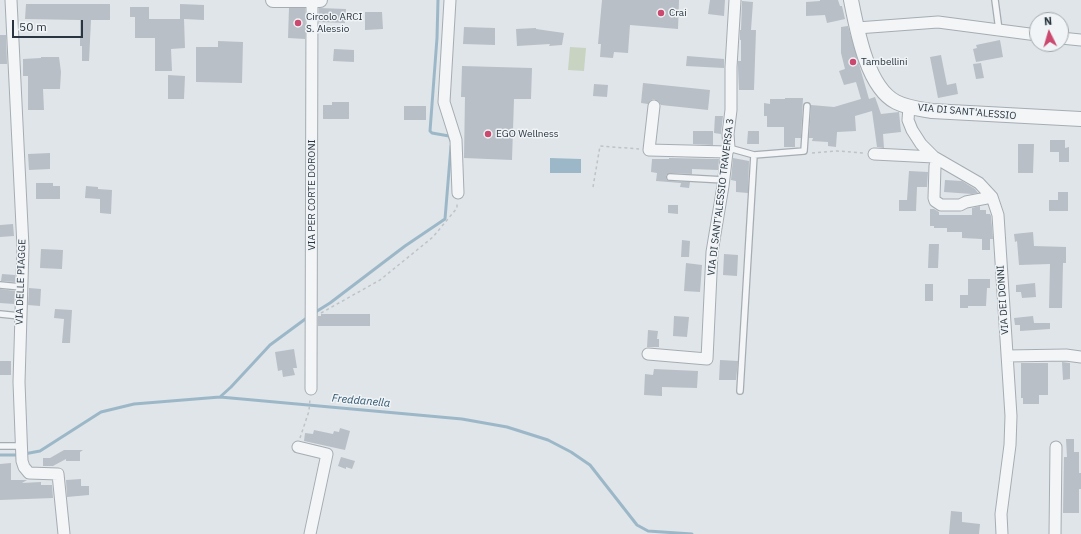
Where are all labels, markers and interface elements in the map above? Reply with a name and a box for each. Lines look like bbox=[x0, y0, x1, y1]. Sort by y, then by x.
place label: Crai bbox=[669, 7, 687, 19]
marker: Crai bbox=[656, 8, 666, 18]
place label: Circolo ARCI S. Alessio bbox=[306, 11, 362, 34]
scale bar bbox=[14, 12, 85, 38]
north arrow bbox=[1029, 12, 1069, 52]
text: N bbox=[1043, 14, 1053, 28]
marker: Circolo ARCI S. Alessio bbox=[293, 18, 303, 28]
text: 50 m bbox=[19, 19, 47, 34]
place label: Tambellini bbox=[861, 56, 907, 68]
marker: Tambellini bbox=[848, 57, 858, 67]
street label: VIA DI SANT'ALESSIO bbox=[917, 102, 1017, 122]
street label: VIA DI SANT'ALESSIO TRAVERSA 3 bbox=[705, 118, 737, 276]
place label: EGO Wellness bbox=[496, 128, 559, 140]
marker: EGO Wellness bbox=[483, 129, 493, 139]
street label: VIA PER CORTE DORONI bbox=[306, 140, 318, 250]
street label: VIA DELLE PIAGGE bbox=[14, 239, 28, 325]
street label: VIA DEI DONNI bbox=[995, 265, 1011, 335]
water label: Freddanella bbox=[331, 392, 391, 410]

